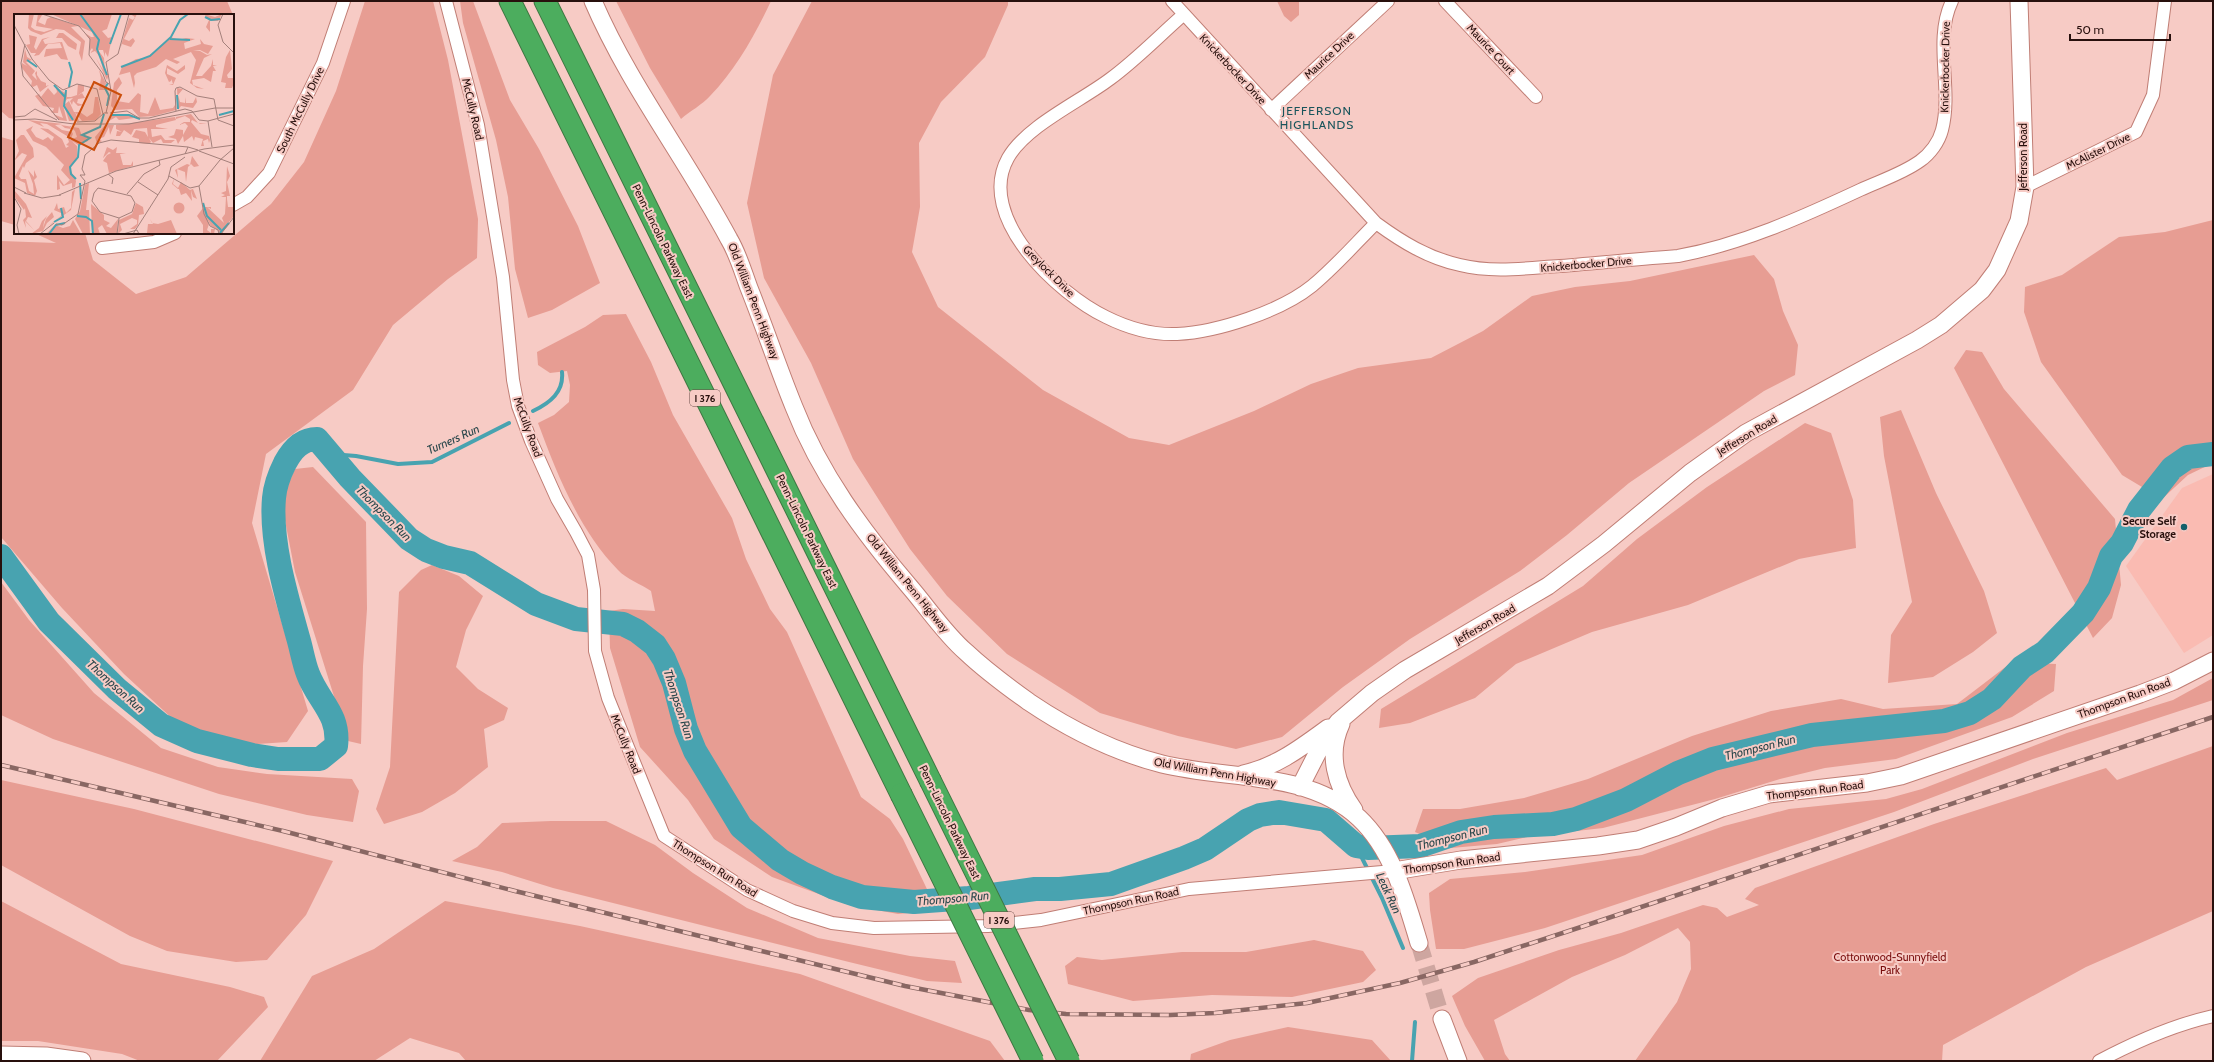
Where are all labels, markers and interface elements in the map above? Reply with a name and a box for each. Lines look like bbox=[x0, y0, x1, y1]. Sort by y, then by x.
inset map bbox=[14, 14, 234, 234]
scale bar bbox=[2070, 16, 2170, 42]
street label: Maurice Court bbox=[1464, 21, 1518, 78]
street label: Knickerbocker Drive bbox=[1937, 21, 1953, 113]
text: 50 m bbox=[2076, 22, 2104, 37]
street label: Maurice Drive bbox=[1301, 28, 1357, 82]
street label: Knickerbocker Drive bbox=[1197, 31, 1270, 108]
street label: South McCully Drive bbox=[273, 64, 327, 155]
street label: McCully Road bbox=[459, 77, 487, 141]
district label: JEFFERSON HIGHLANDS bbox=[1280, 103, 1354, 132]
street label: Jefferson Road bbox=[2016, 123, 2030, 192]
street label: McAlister Drive bbox=[2064, 129, 2133, 173]
street label: Penn-Lincoln Parkway East bbox=[629, 182, 697, 301]
street label: Old William Penn Highway bbox=[725, 241, 783, 362]
street label: Greylock Drive bbox=[1020, 242, 1078, 300]
street label: Knickerbocker Drive bbox=[1540, 253, 1633, 275]
road number: I 376 bbox=[690, 390, 720, 406]
street label: McCully Road bbox=[511, 395, 545, 459]
street label: Jefferson Road bbox=[1714, 412, 1780, 459]
water label: Turners Run bbox=[424, 421, 482, 457]
street label: Penn-Lincoln Parkway East bbox=[773, 472, 841, 591]
water label: Thompson Run bbox=[353, 482, 415, 544]
place label: Secure Self Storage bbox=[2123, 514, 2176, 541]
marker: Secure Self Storage bbox=[2179, 522, 2189, 532]
street label: Old William Penn Highway bbox=[864, 531, 953, 636]
street label: Jefferson Road bbox=[1451, 601, 1518, 647]
water label: Thompson Run bbox=[84, 656, 148, 716]
water label: Thompson Run bbox=[661, 667, 697, 741]
street label: Thompson Run Road bbox=[2076, 675, 2172, 721]
street label: McCully Road bbox=[608, 712, 644, 776]
water label: Thompson Run bbox=[1723, 731, 1797, 763]
street label: Old William Penn Highway bbox=[1153, 754, 1278, 790]
street label: Penn-Lincoln Parkway East bbox=[916, 763, 984, 882]
street label: Thompson Run Road bbox=[1766, 777, 1864, 803]
water label: Thompson Run bbox=[1415, 821, 1489, 853]
street label: Thompson Run Road bbox=[670, 836, 760, 900]
street label: Thompson Run Road bbox=[1403, 849, 1501, 877]
water label: Leak Run bbox=[1373, 870, 1405, 916]
street label: Thompson Run Road bbox=[1082, 884, 1180, 918]
water label: Thompson Run bbox=[916, 887, 990, 909]
road number: I 376 bbox=[984, 912, 1014, 928]
park label: Cottonwood-Sunnyfield Park bbox=[1834, 950, 1946, 977]

